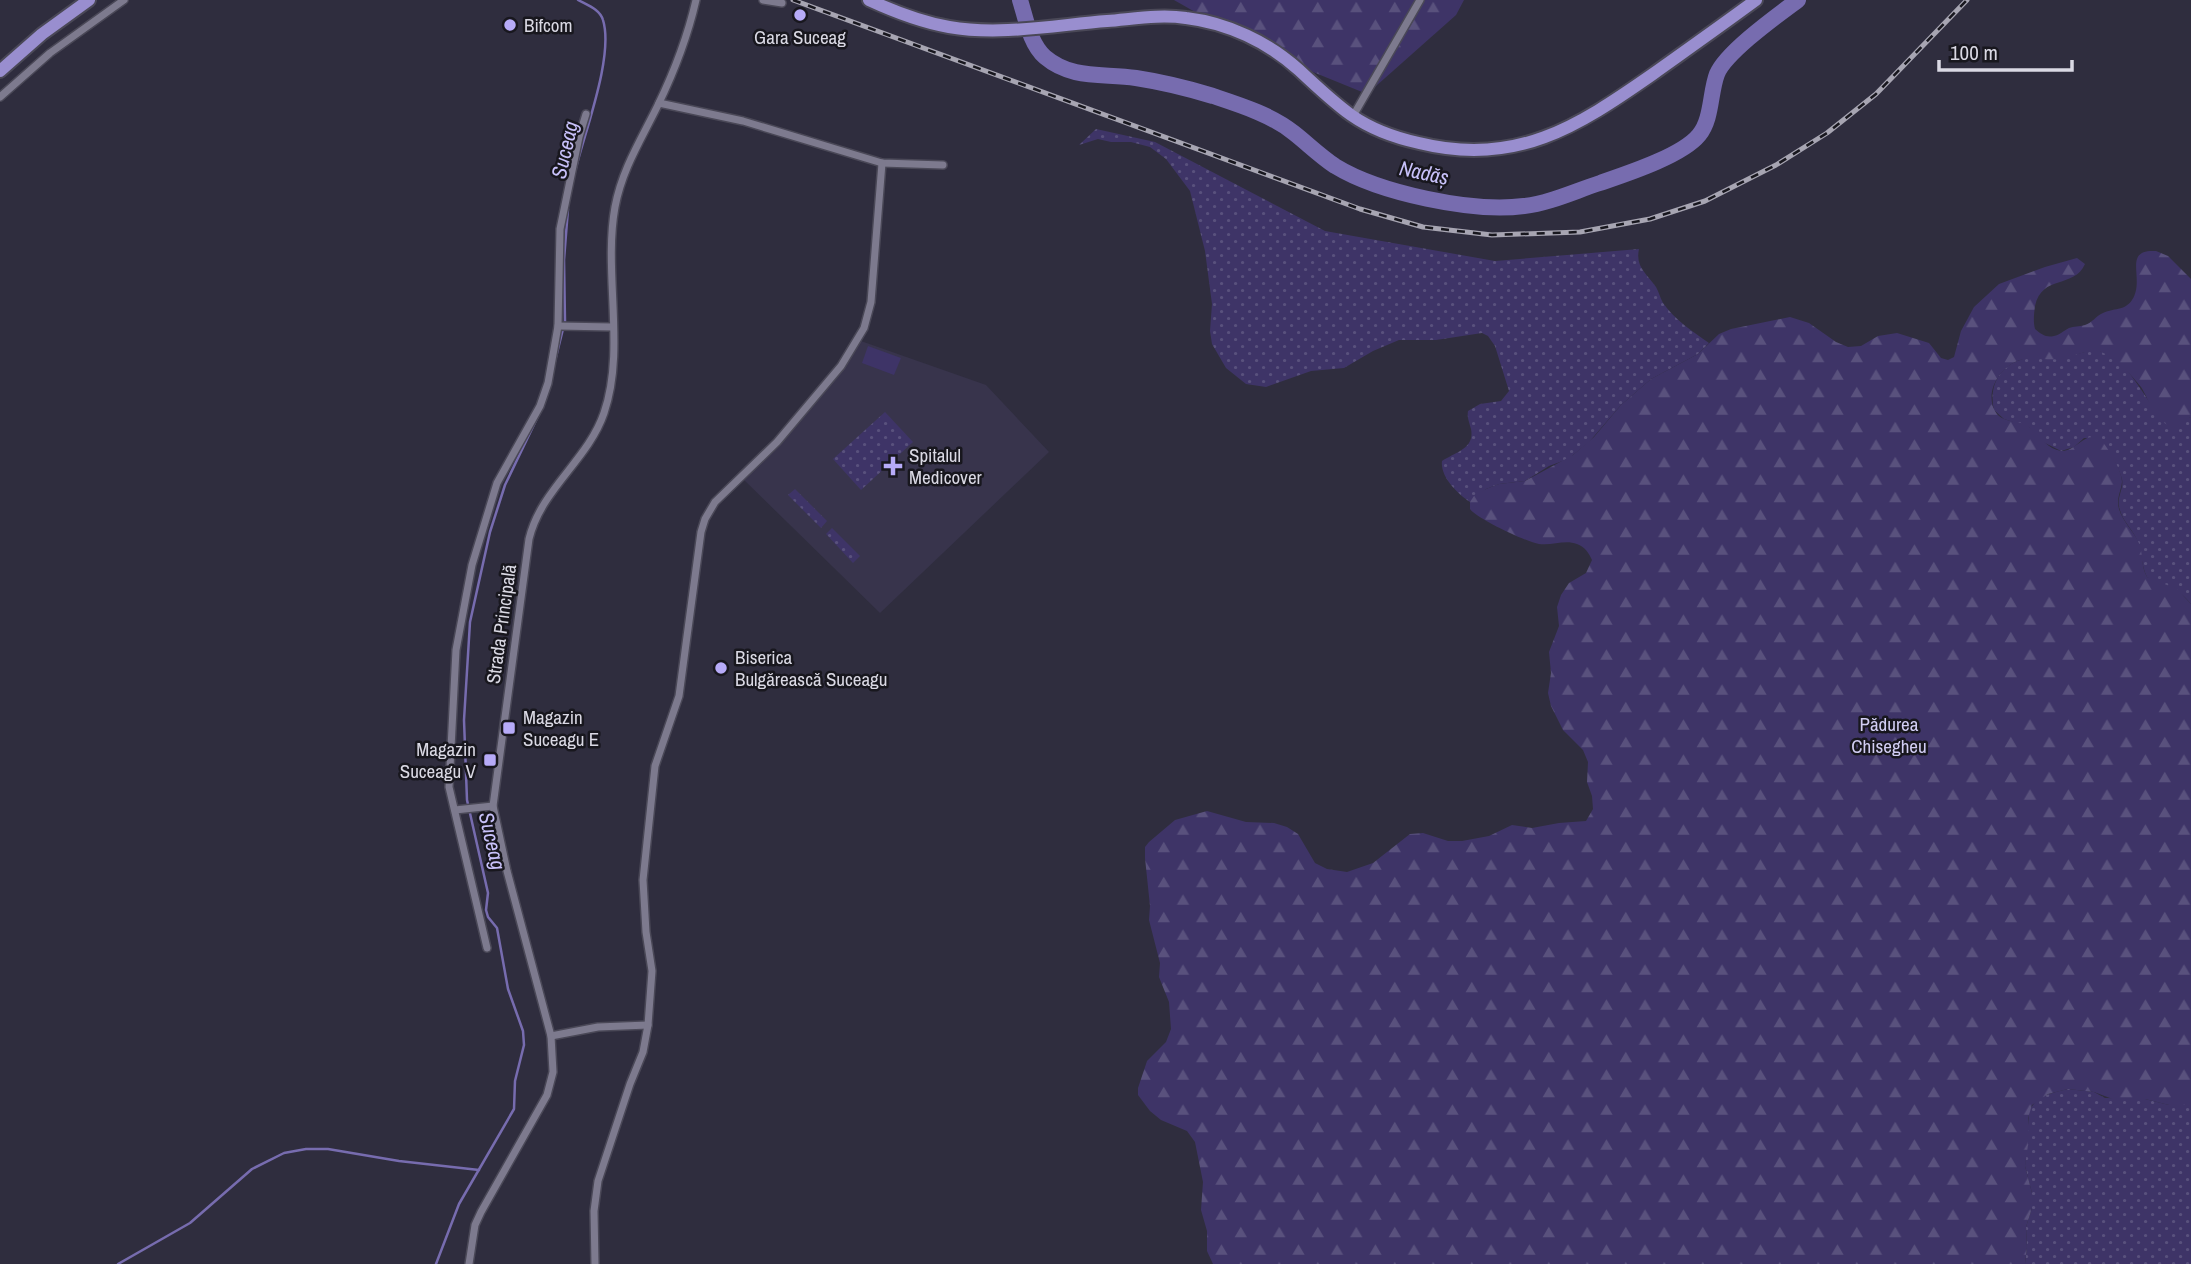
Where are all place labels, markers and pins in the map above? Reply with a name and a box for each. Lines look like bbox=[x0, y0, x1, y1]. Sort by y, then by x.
marker: Gara Suceag bbox=[792, 7, 808, 23]
place label: Bifcom bbox=[524, 12, 573, 38]
marker: Bifcom bbox=[502, 17, 518, 33]
place label: Gara Suceag bbox=[754, 24, 846, 50]
place label: Spitalul Medicover bbox=[909, 442, 983, 490]
marker: Spitalul Medicover bbox=[883, 456, 903, 476]
place label: Biserica Bulgărească Suceagu bbox=[735, 644, 887, 692]
marker: Biserica Bulgărească Suceagu bbox=[713, 660, 729, 676]
place label: Magazin Suceagu E bbox=[523, 704, 599, 752]
marker: Magazin Suceagu E bbox=[501, 720, 517, 736]
place label: Magazin Suceagu V bbox=[400, 736, 477, 784]
marker: Magazin Suceagu V bbox=[482, 752, 498, 768]

